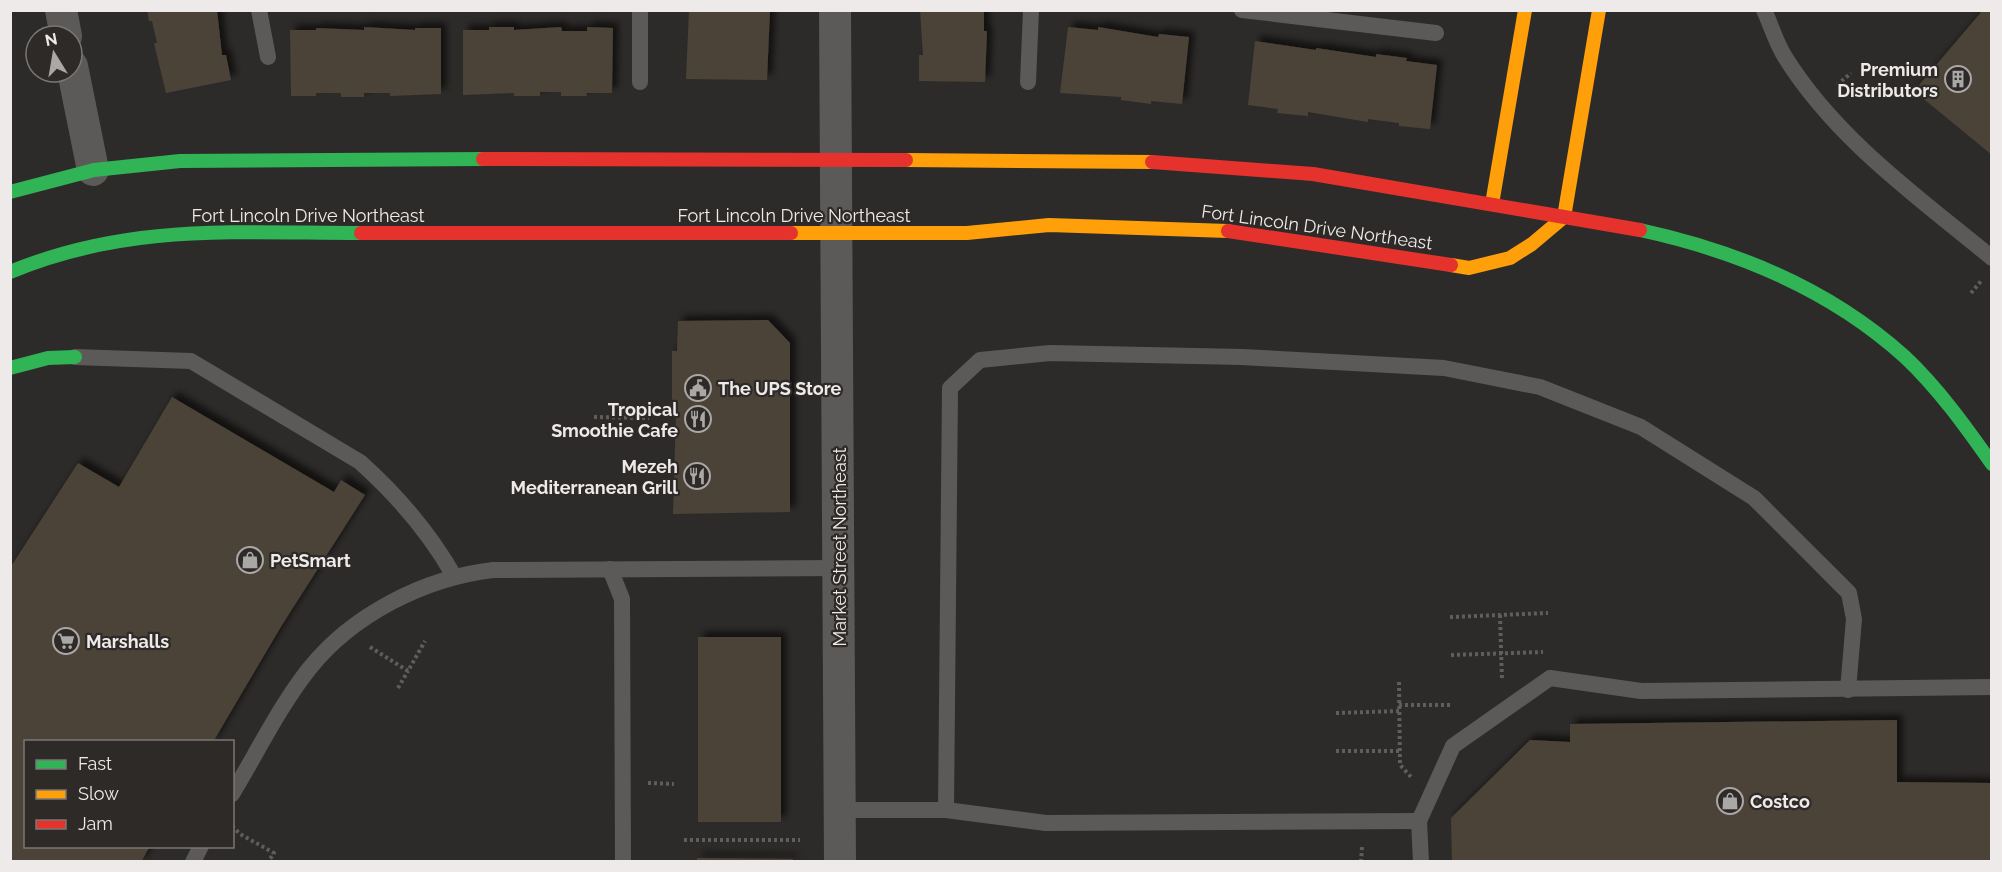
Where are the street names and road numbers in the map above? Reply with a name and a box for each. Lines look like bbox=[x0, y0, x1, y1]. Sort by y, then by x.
street label: Fort Lincoln Drive Northeast bbox=[1200, 200, 1434, 254]
street label: Fort Lincoln Drive Northeast bbox=[192, 205, 425, 226]
street label: Fort Lincoln Drive Northeast bbox=[678, 205, 911, 226]
street label: Market Street Northeast bbox=[829, 448, 850, 646]

